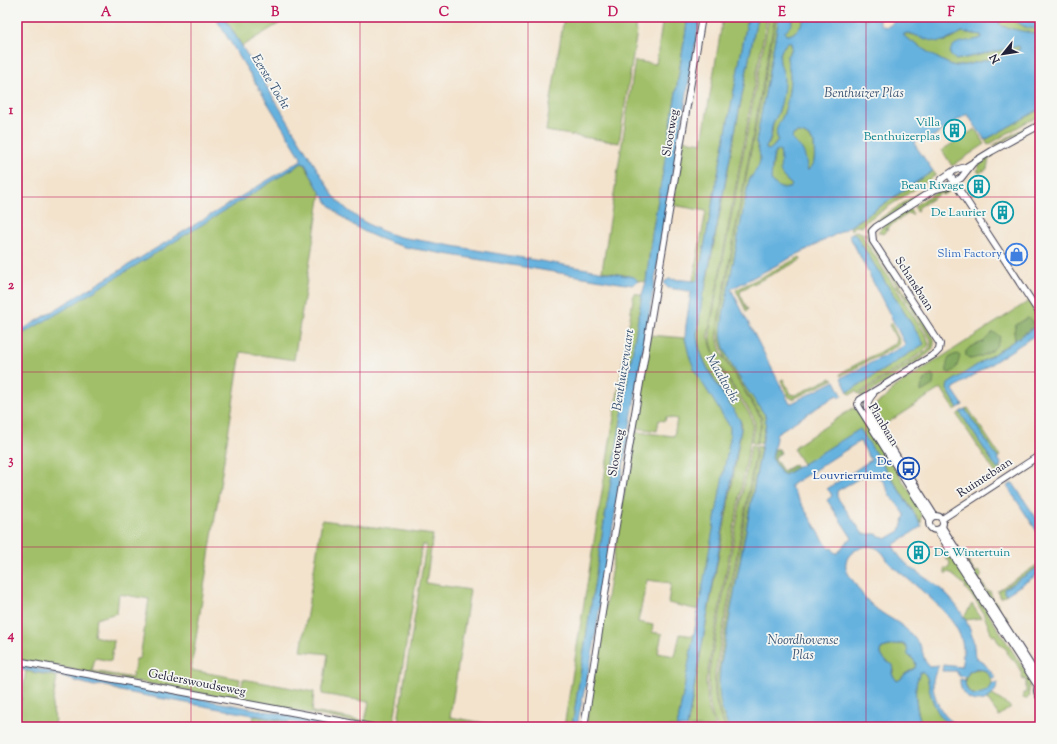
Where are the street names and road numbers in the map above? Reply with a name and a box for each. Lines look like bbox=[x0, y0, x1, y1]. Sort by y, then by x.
street label: Slootweg bbox=[658, 108, 684, 158]
street label: Schansbaan bbox=[890, 253, 938, 315]
street label: Planbaan bbox=[863, 400, 903, 450]
street label: Slootweg bbox=[604, 428, 630, 478]
street label: Ruimtebaan bbox=[954, 453, 1016, 503]
street label: Gelderswoudseweg bbox=[147, 665, 248, 701]

